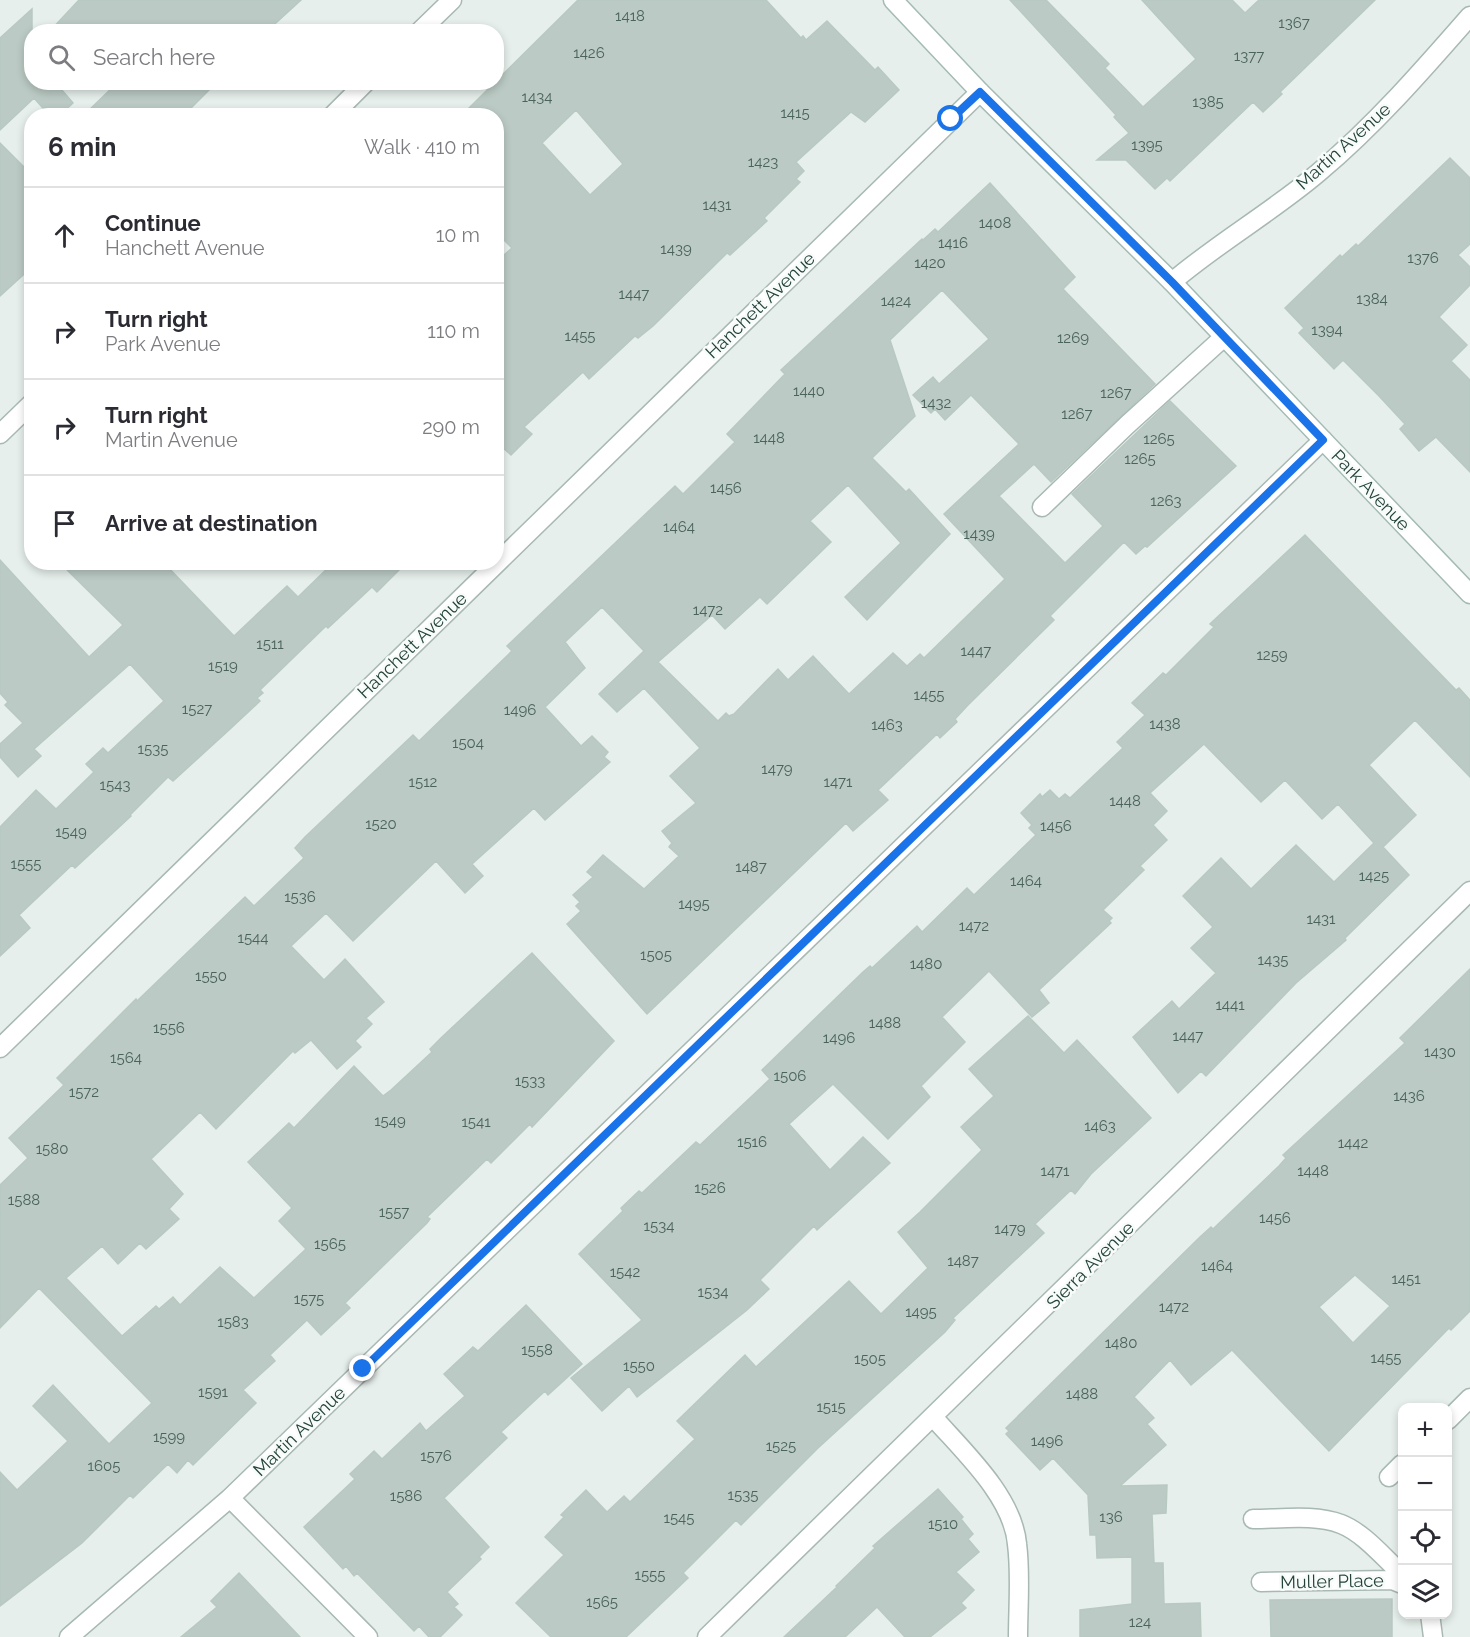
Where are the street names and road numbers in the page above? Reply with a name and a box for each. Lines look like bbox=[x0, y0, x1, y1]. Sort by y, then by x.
street label: Martin Avenue bbox=[1292, 98, 1395, 194]
street label: Hanchett Avenue bbox=[701, 247, 819, 362]
street label: Park Avenue bbox=[1327, 445, 1415, 535]
street label: Hanchett Avenue bbox=[353, 587, 471, 702]
street label: Sierra Avenue bbox=[1042, 1217, 1138, 1313]
street label: Martin Avenue bbox=[249, 1382, 350, 1480]
street label: Muller Place bbox=[1280, 1570, 1384, 1592]

